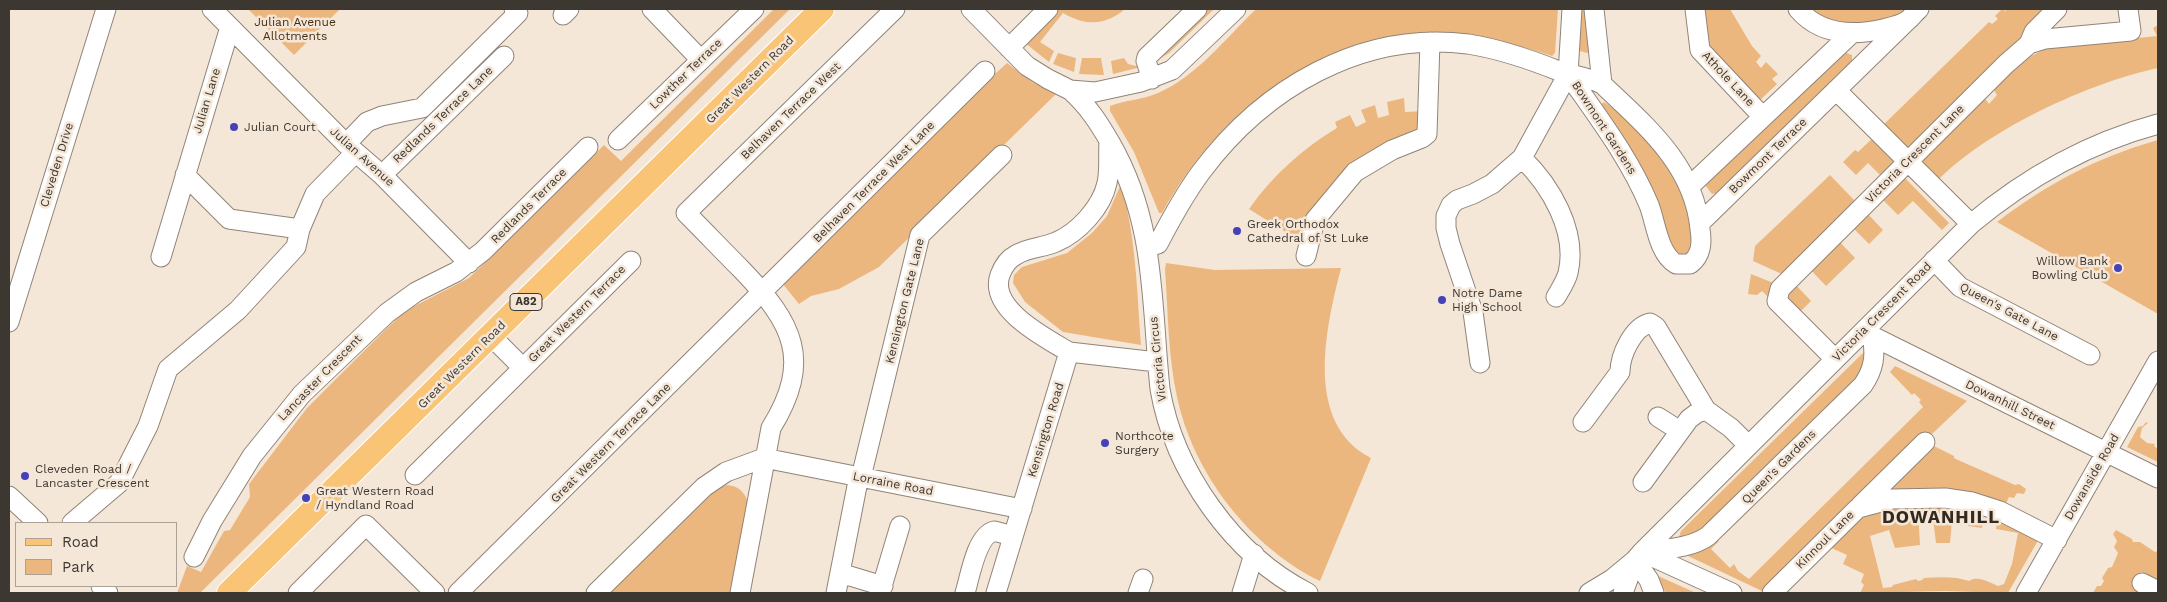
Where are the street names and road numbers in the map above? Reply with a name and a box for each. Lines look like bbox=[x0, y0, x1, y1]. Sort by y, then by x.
street label: Great Western Road bbox=[703, 33, 797, 127]
street label: Lowther Terrace bbox=[647, 36, 725, 112]
street label: Athole Lane bbox=[1699, 48, 1757, 110]
street label: Belhaven Terrace West bbox=[738, 59, 844, 163]
street label: Redlands Terrace Lane bbox=[390, 63, 496, 167]
street label: Julian Lane bbox=[190, 67, 224, 135]
street label: Bowmont Gardens bbox=[1568, 79, 1640, 177]
street label: Victoria Crescent Lane bbox=[1863, 102, 1967, 206]
street label: Bowmont Terrace bbox=[1726, 115, 1810, 197]
street label: Belhaven Terrace West Lane bbox=[810, 118, 938, 246]
street label: Cleveden Drive bbox=[37, 121, 77, 209]
street label: Julian Avenue bbox=[327, 124, 397, 190]
street label: Redlands Terrace bbox=[488, 165, 570, 247]
street label: Kensington Gate Lane bbox=[882, 237, 928, 365]
street label: Victoria Crescent Road bbox=[1829, 259, 1935, 365]
street label: Great Western Terrace bbox=[525, 262, 629, 366]
street label: Queen's Gate Lane bbox=[1957, 280, 2061, 344]
road number: A82 bbox=[510, 294, 542, 310]
street label: Victoria Circus bbox=[1146, 316, 1170, 402]
street label: Great Western Road bbox=[415, 318, 509, 412]
street label: Lancaster Crescent bbox=[275, 332, 365, 424]
street label: Dowanhill Street bbox=[1963, 377, 2057, 433]
street label: Great Western Terrace Lane bbox=[548, 380, 674, 506]
street label: Kensington Road bbox=[1025, 381, 1067, 479]
street label: Queen's Gardens bbox=[1739, 427, 1819, 507]
street label: Dowanside Road bbox=[2061, 431, 2123, 523]
street label: Lorraine Road bbox=[852, 469, 934, 499]
street label: Kinnoul Lane bbox=[1793, 508, 1857, 572]

